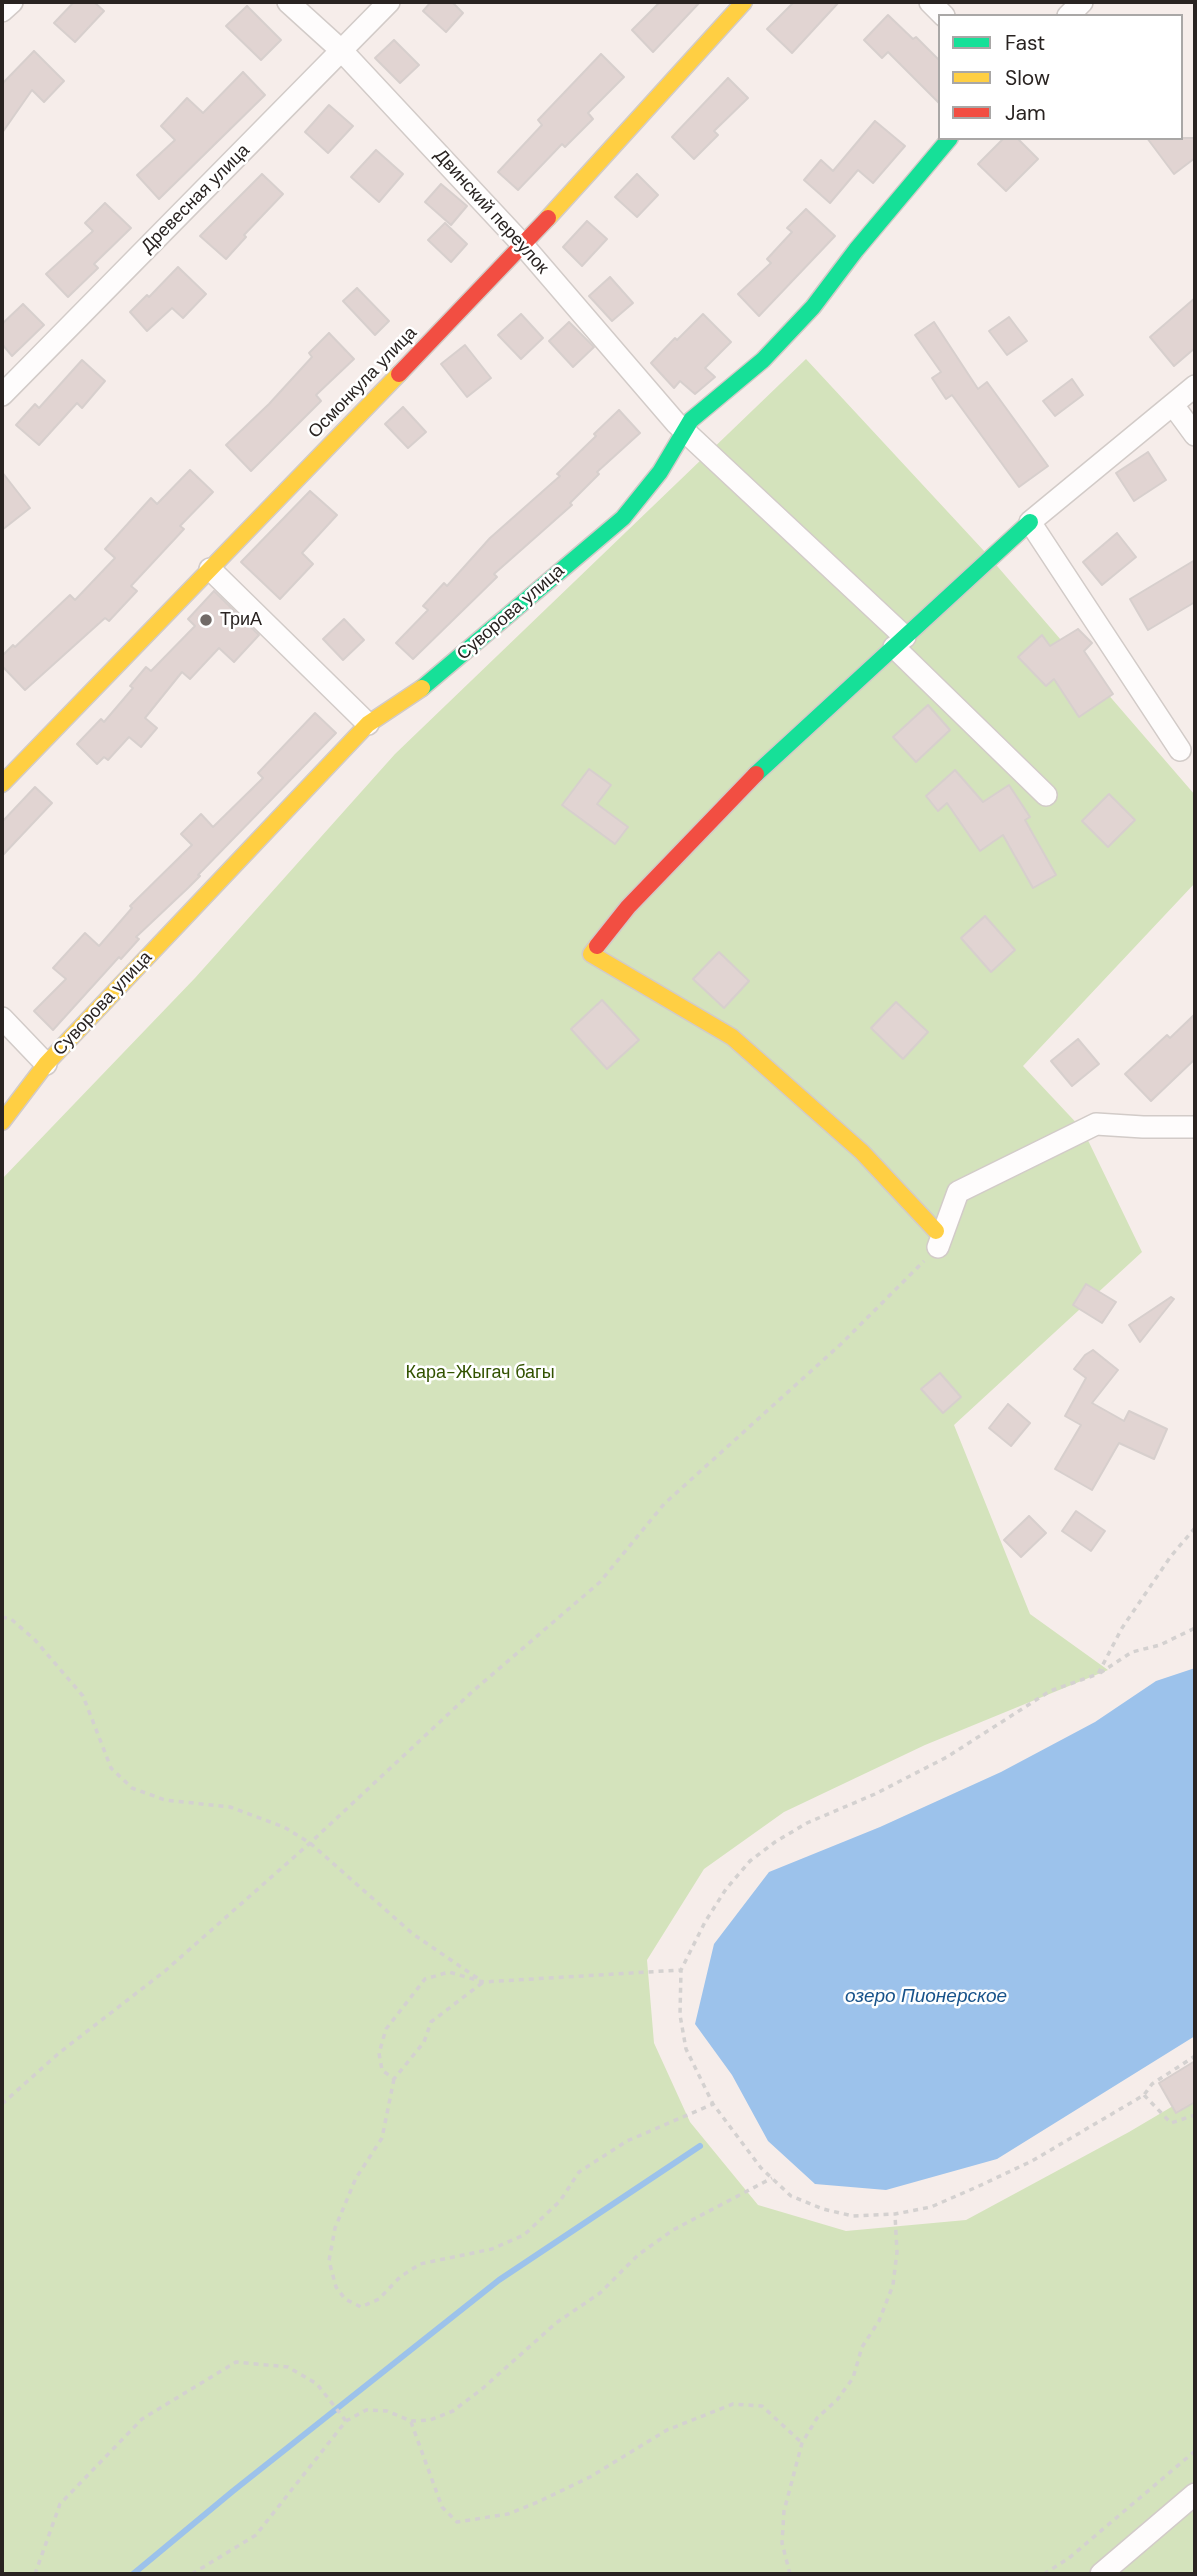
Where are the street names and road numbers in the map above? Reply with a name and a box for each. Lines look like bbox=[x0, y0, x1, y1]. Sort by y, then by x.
street label: Древесная улица bbox=[137, 140, 255, 258]
street label: Двинский переулок bbox=[429, 145, 553, 279]
street label: Осмонкула улица bbox=[304, 323, 422, 443]
street label: Суворова улица bbox=[453, 561, 569, 665]
street label: Суворова улица bbox=[49, 947, 157, 1061]

